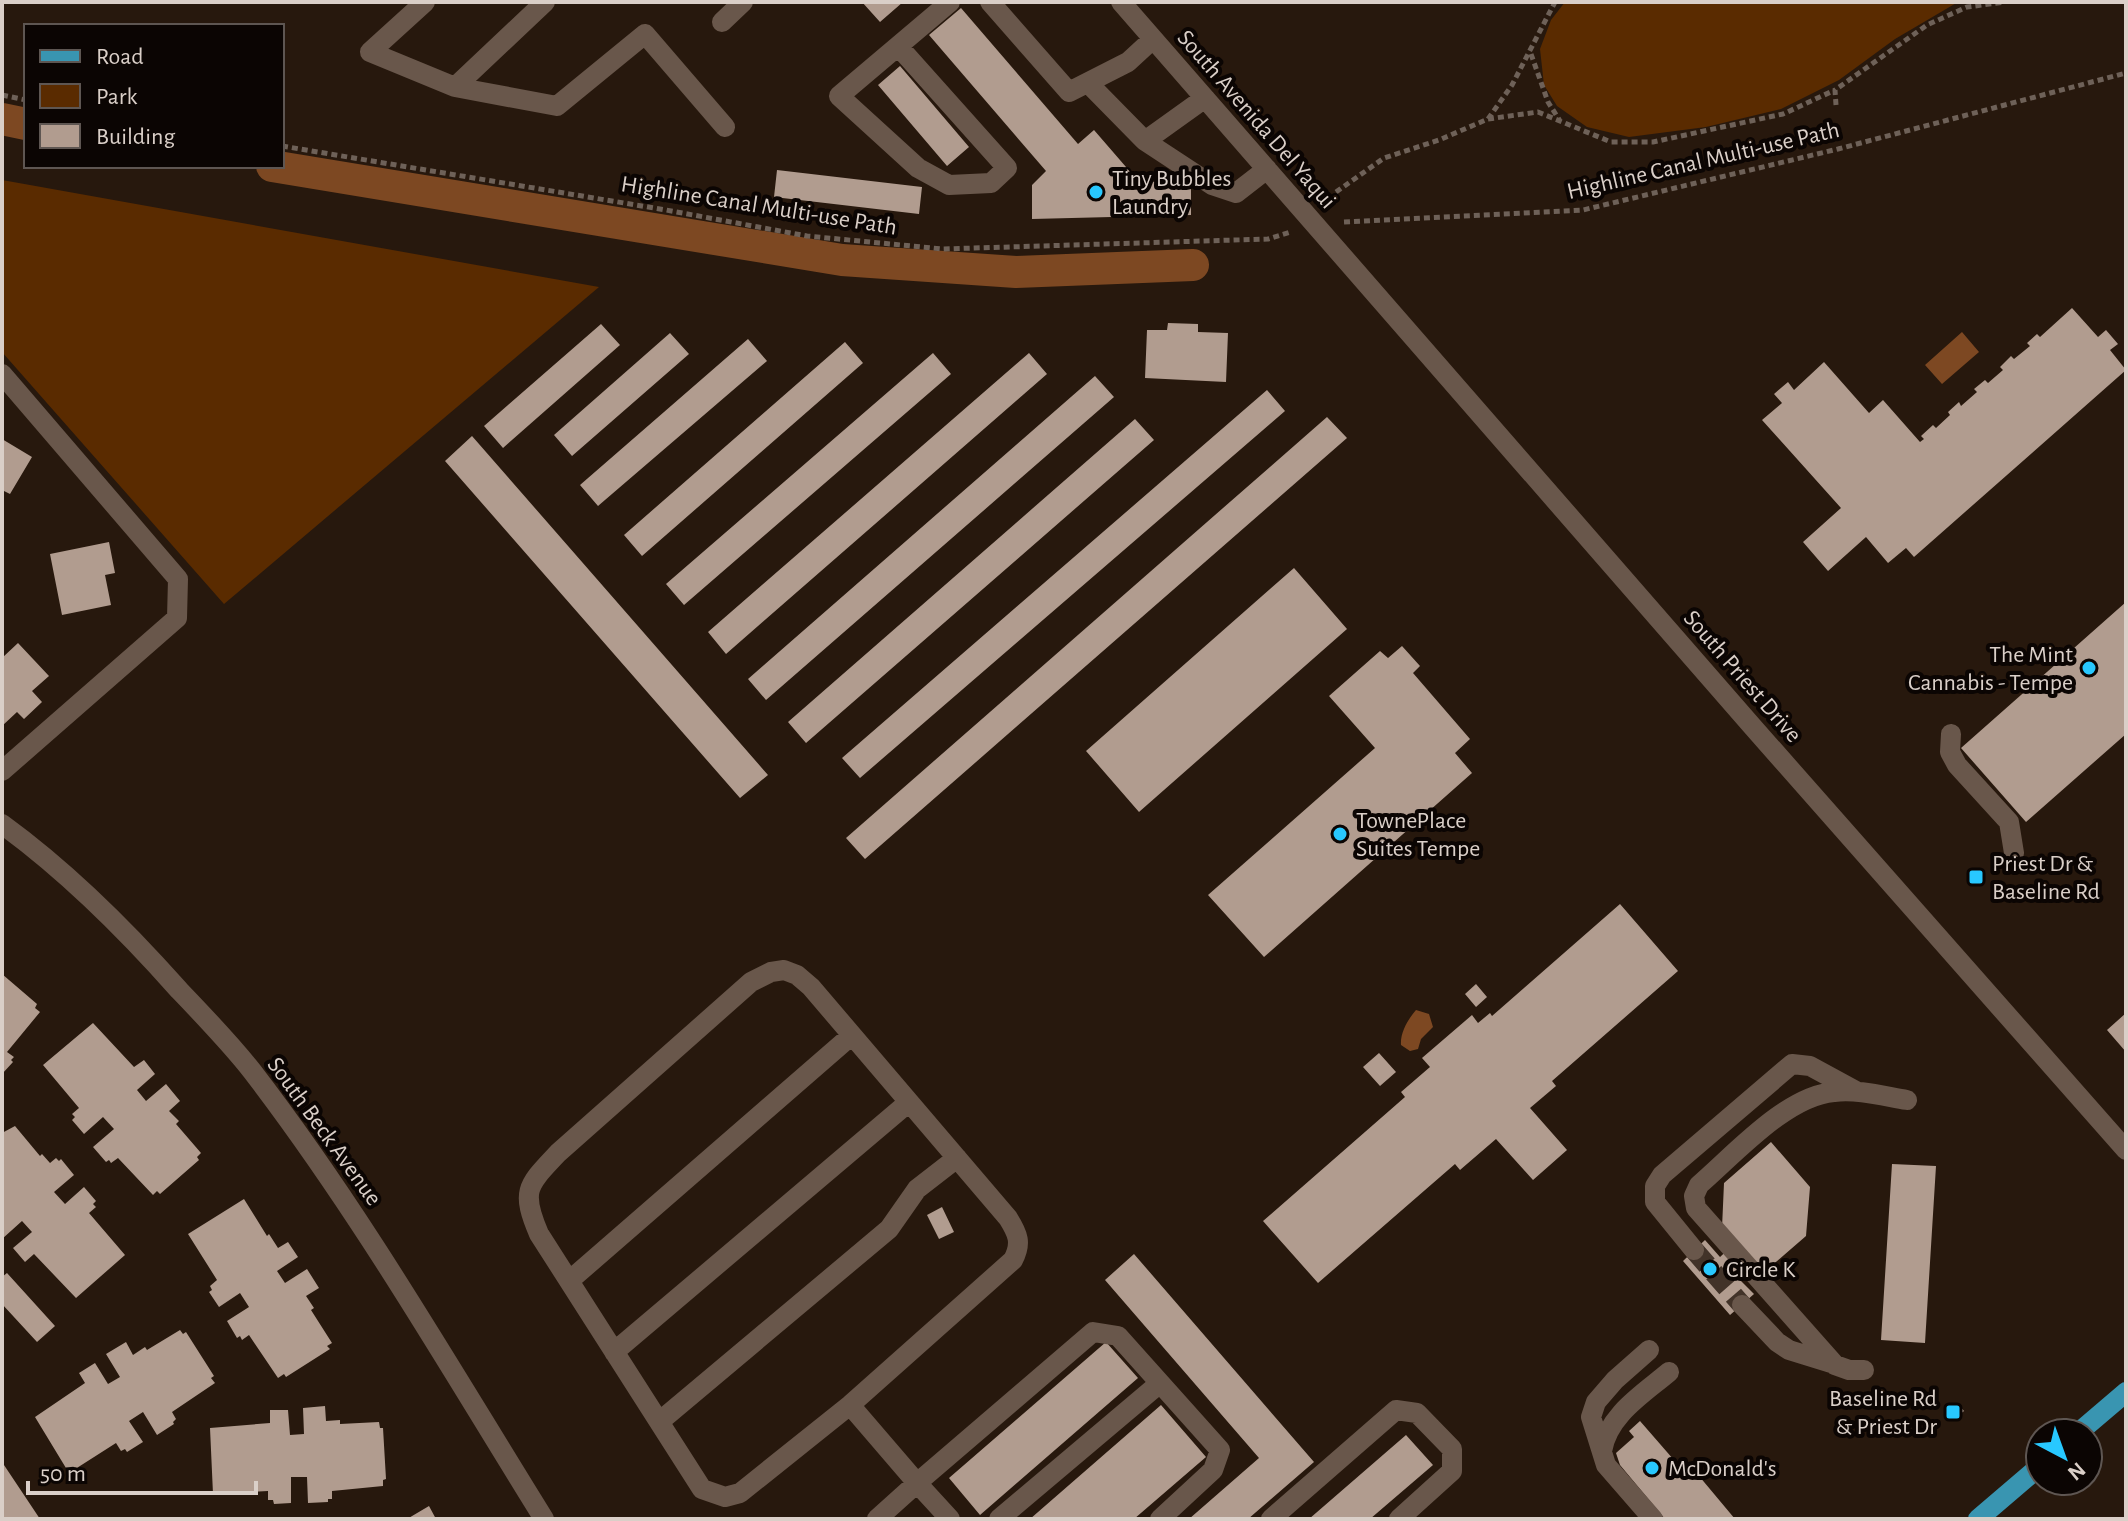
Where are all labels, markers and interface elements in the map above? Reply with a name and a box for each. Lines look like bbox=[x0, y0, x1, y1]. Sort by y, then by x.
legend bbox=[24, 24, 284, 168]
street label: South Avenida Del Yaqui bbox=[1172, 26, 1340, 214]
text: Road bbox=[96, 45, 144, 69]
text: Park bbox=[96, 85, 137, 109]
street label: Highline Canal Multi-use Path bbox=[1565, 118, 1842, 204]
text: Building bbox=[96, 125, 175, 149]
place label: Tiny Bubbles Laundry bbox=[1112, 167, 1231, 219]
street label: Highline Canal Multi-use Path bbox=[619, 172, 898, 240]
marker: Tiny Bubbles Laundry bbox=[1087, 183, 1105, 201]
street label: South Priest Drive bbox=[1679, 606, 1806, 747]
place label: The Mint Cannabis - Tempe bbox=[1908, 643, 2073, 695]
marker: The Mint Cannabis - Tempe bbox=[2080, 659, 2098, 677]
place label: TownePlace Suites Tempe bbox=[1356, 809, 1480, 861]
marker: TownePlace Suites Tempe bbox=[1331, 825, 1349, 843]
place label: Priest Dr & Baseline Rd bbox=[1992, 852, 2100, 904]
marker: Priest Dr & Baseline Rd bbox=[1967, 868, 1985, 886]
street label: South Beck Avenue bbox=[263, 1053, 386, 1210]
place label: Circle K bbox=[1726, 1258, 1796, 1282]
marker: Circle K bbox=[1701, 1260, 1719, 1278]
place label: Baseline Rd & Priest Dr bbox=[1829, 1387, 1937, 1439]
marker: Baseline Rd & Priest Dr bbox=[1944, 1403, 1962, 1421]
north arrow bbox=[2024, 1417, 2104, 1497]
scale bar bbox=[28, 1445, 256, 1495]
place label: McDonald's bbox=[1668, 1457, 1777, 1481]
text: N bbox=[2063, 1458, 2089, 1485]
marker: McDonald's bbox=[1643, 1459, 1661, 1477]
text: 50 m bbox=[40, 1462, 86, 1486]

